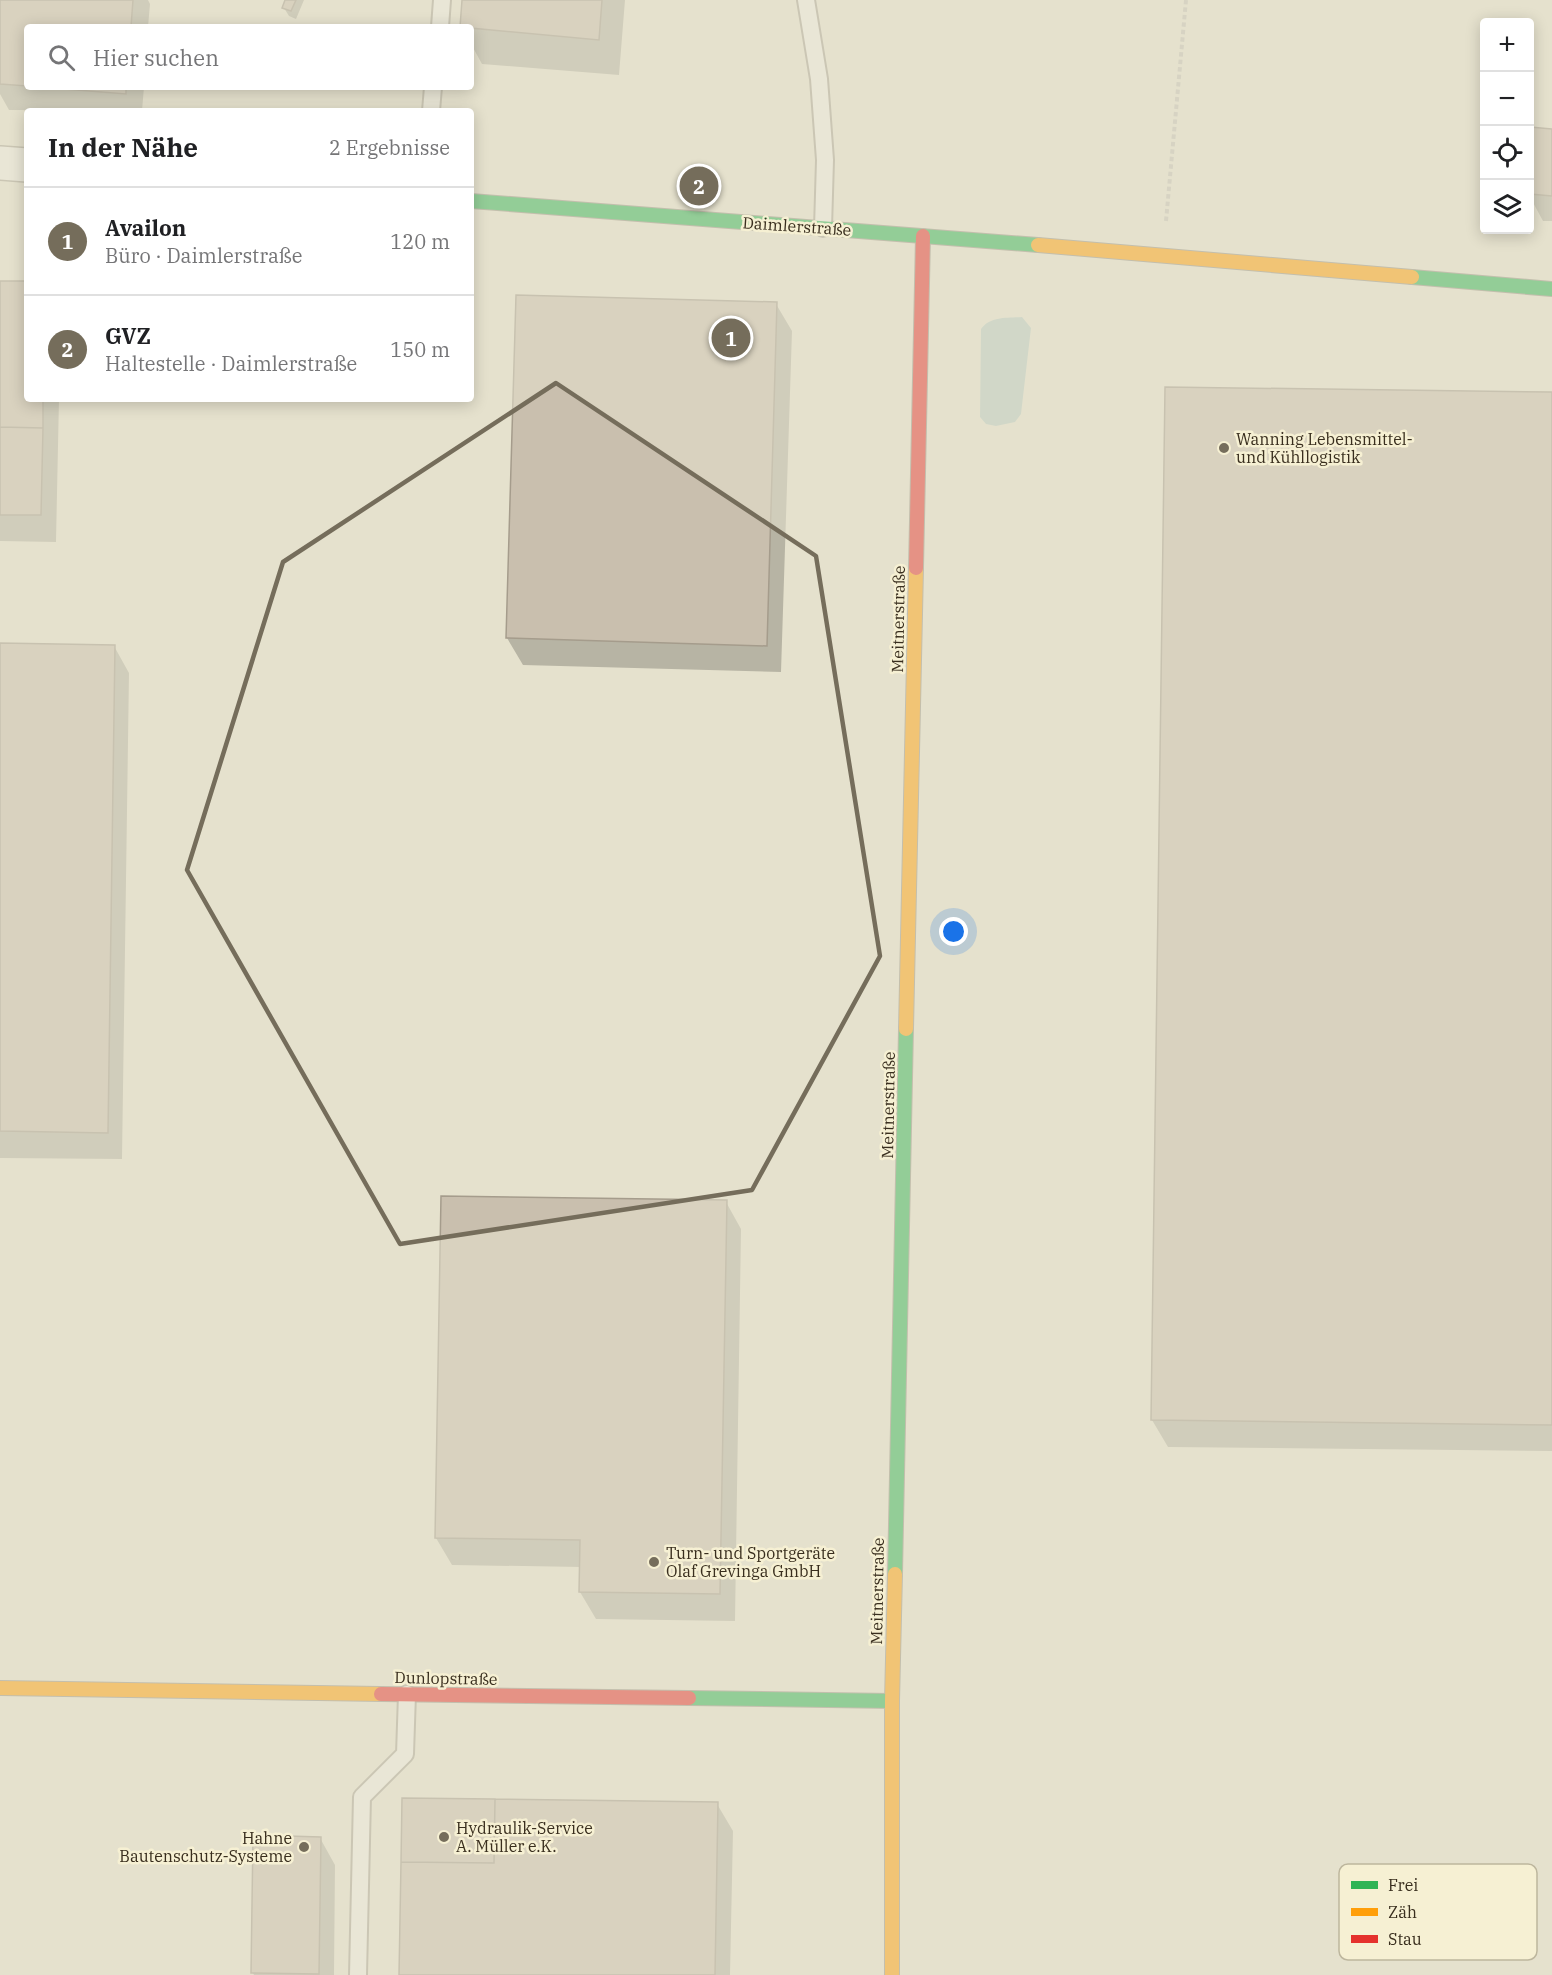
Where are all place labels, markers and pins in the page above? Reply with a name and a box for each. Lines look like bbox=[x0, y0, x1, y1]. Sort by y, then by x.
pin: 2 bbox=[680, 164, 718, 208]
pin: 1 bbox=[712, 316, 750, 360]
place label: Wanning Lebensmittel- und Kühllogistik bbox=[1236, 429, 1413, 467]
marker: Wanning Lebensmittel- und Kühllogistik bbox=[1217, 441, 1231, 455]
place label: Turn- und Sportgeräte Olaf Grevinga GmbH bbox=[666, 1543, 835, 1581]
marker: Turn- und Sportgeräte Olaf Grevinga GmbH bbox=[647, 1555, 661, 1569]
place label: Hydraulik-Service A. Müller e.K. bbox=[456, 1818, 593, 1856]
place label: Hahne Bautenschutz-Systeme bbox=[119, 1828, 292, 1866]
marker: Hydraulik-Service A. Müller e.K. bbox=[437, 1830, 451, 1844]
marker: Hahne Bautenschutz-Systeme bbox=[297, 1840, 311, 1854]

